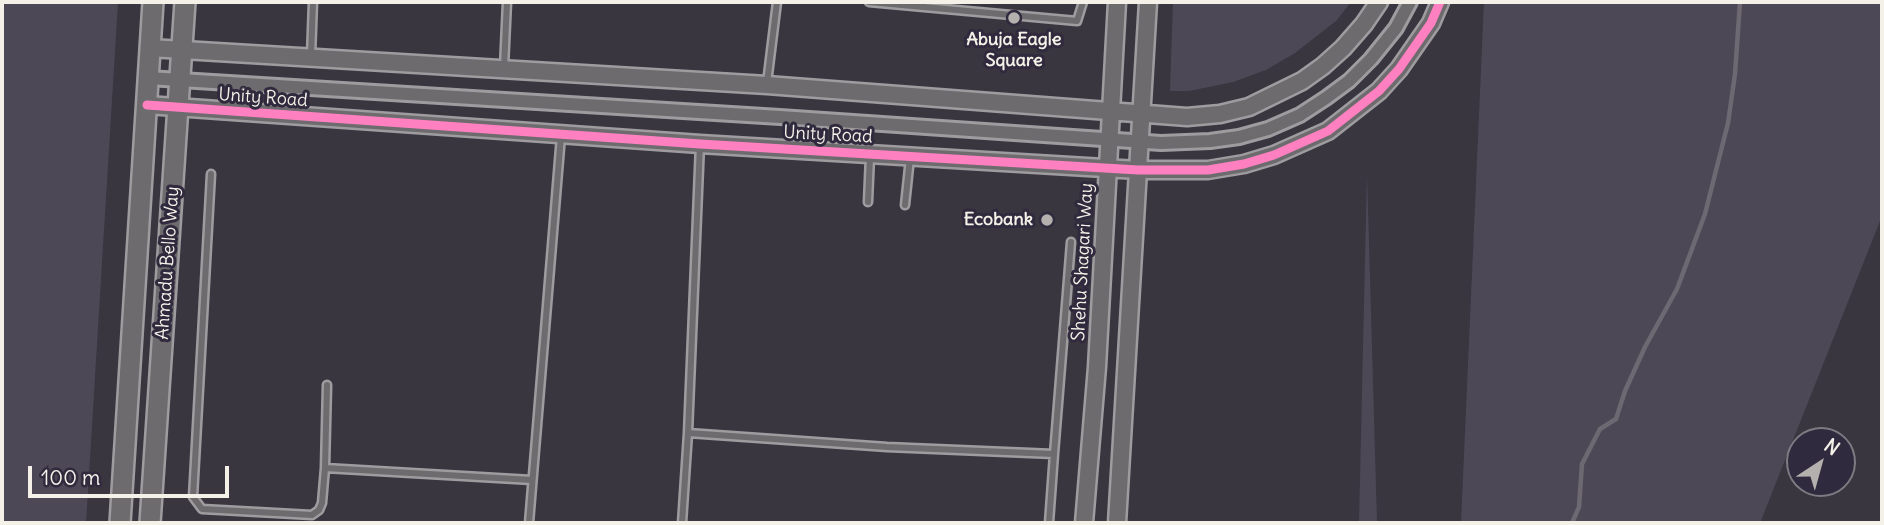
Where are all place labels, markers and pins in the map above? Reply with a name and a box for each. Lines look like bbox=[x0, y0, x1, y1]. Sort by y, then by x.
marker: Abuja Eagle Square bbox=[1006, 10, 1022, 26]
place label: Abuja Eagle Square bbox=[967, 29, 1061, 72]
place label: Ecobank bbox=[964, 209, 1033, 231]
marker: Ecobank bbox=[1039, 212, 1055, 228]

